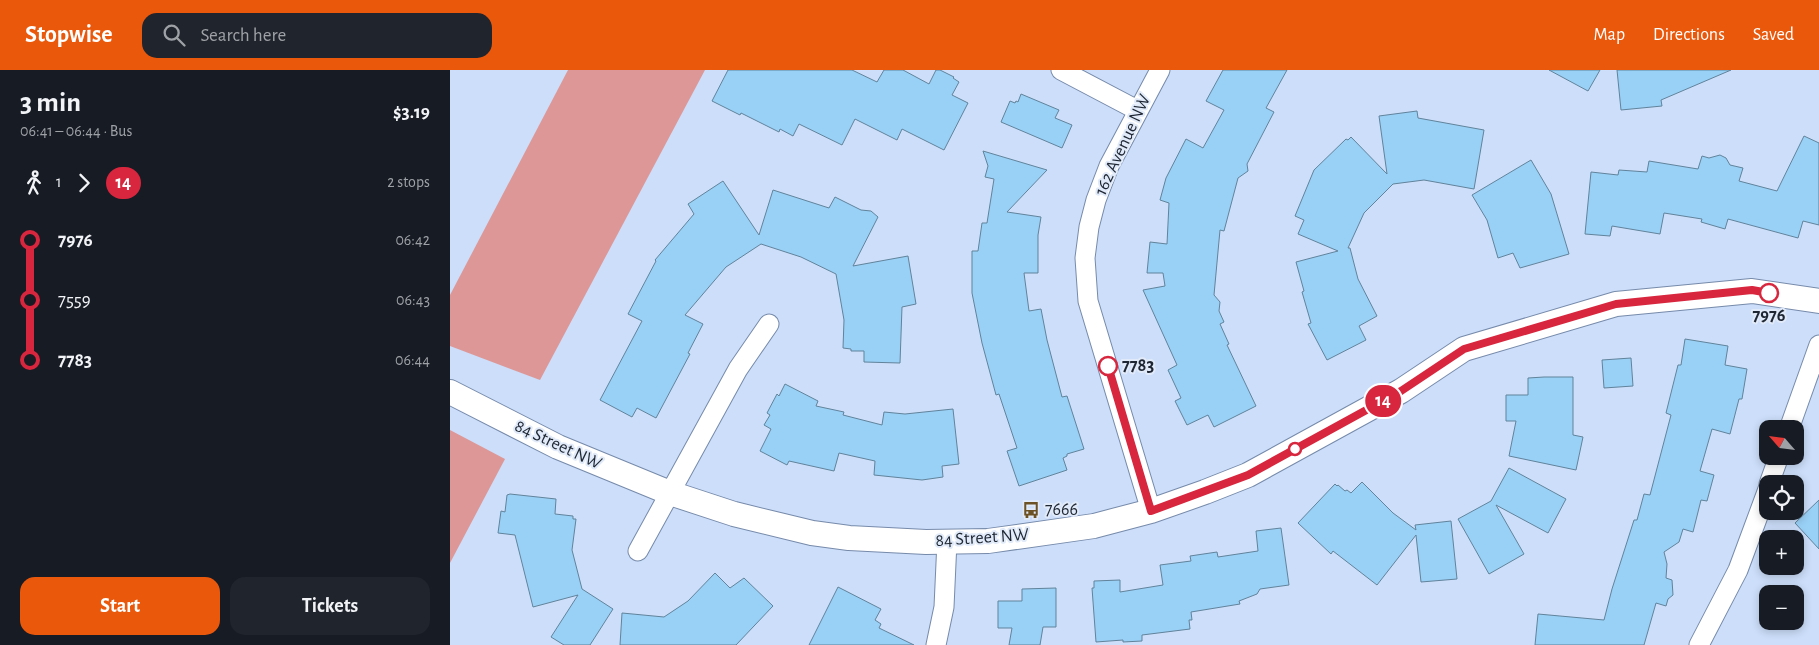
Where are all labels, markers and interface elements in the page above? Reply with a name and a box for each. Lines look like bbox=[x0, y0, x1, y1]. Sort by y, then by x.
search box bbox=[142, 13, 492, 58]
icon: search bbox=[160, 21, 188, 49]
text: Stopwise bbox=[25, 23, 112, 47]
text: Search here bbox=[200, 26, 286, 45]
text: Map bbox=[1594, 26, 1625, 44]
text: Directions bbox=[1653, 26, 1725, 44]
text: Saved bbox=[1753, 26, 1794, 44]
text: 3 min bbox=[20, 89, 81, 117]
street label: 162 Avenue NW bbox=[1092, 92, 1154, 198]
text: $3.19 bbox=[393, 103, 430, 122]
text: 06:41 – 06:44 · Bus bbox=[20, 123, 132, 139]
icon: walk bbox=[20, 169, 48, 197]
icon: forward bbox=[70, 169, 98, 197]
text: 1 bbox=[56, 174, 62, 190]
text: 14 bbox=[116, 174, 131, 192]
text: 2 stops bbox=[387, 174, 430, 190]
text: 7976 bbox=[58, 231, 93, 250]
text: 06:42 bbox=[395, 232, 430, 248]
marker: 7976 bbox=[1759, 283, 1779, 303]
text: 7559 bbox=[58, 291, 91, 310]
text: 06:43 bbox=[396, 292, 430, 308]
place label: 7976 bbox=[1753, 307, 1786, 325]
text: 7783 bbox=[58, 351, 92, 370]
text: 06:44 bbox=[395, 352, 430, 368]
marker: 7783 bbox=[1098, 356, 1118, 376]
place label: 7783 bbox=[1122, 357, 1154, 375]
line badge: 14 bbox=[1360, 385, 1406, 417]
text: 14 bbox=[1375, 392, 1391, 410]
street label: 84 Street NW bbox=[512, 417, 604, 473]
north arrow bbox=[1759, 420, 1804, 465]
map controls bbox=[1759, 420, 1804, 630]
unlabelled marker bbox=[1288, 442, 1302, 456]
button: locate bbox=[1759, 475, 1804, 520]
bus stop icon: 7666 bbox=[1021, 500, 1041, 520]
place label: 7666 bbox=[1045, 501, 1078, 519]
street label: 84 Street NW bbox=[935, 526, 1029, 550]
button: + bbox=[1759, 530, 1804, 575]
button: Start bbox=[20, 577, 220, 635]
button: Tickets bbox=[230, 577, 430, 635]
button: − bbox=[1759, 585, 1804, 630]

